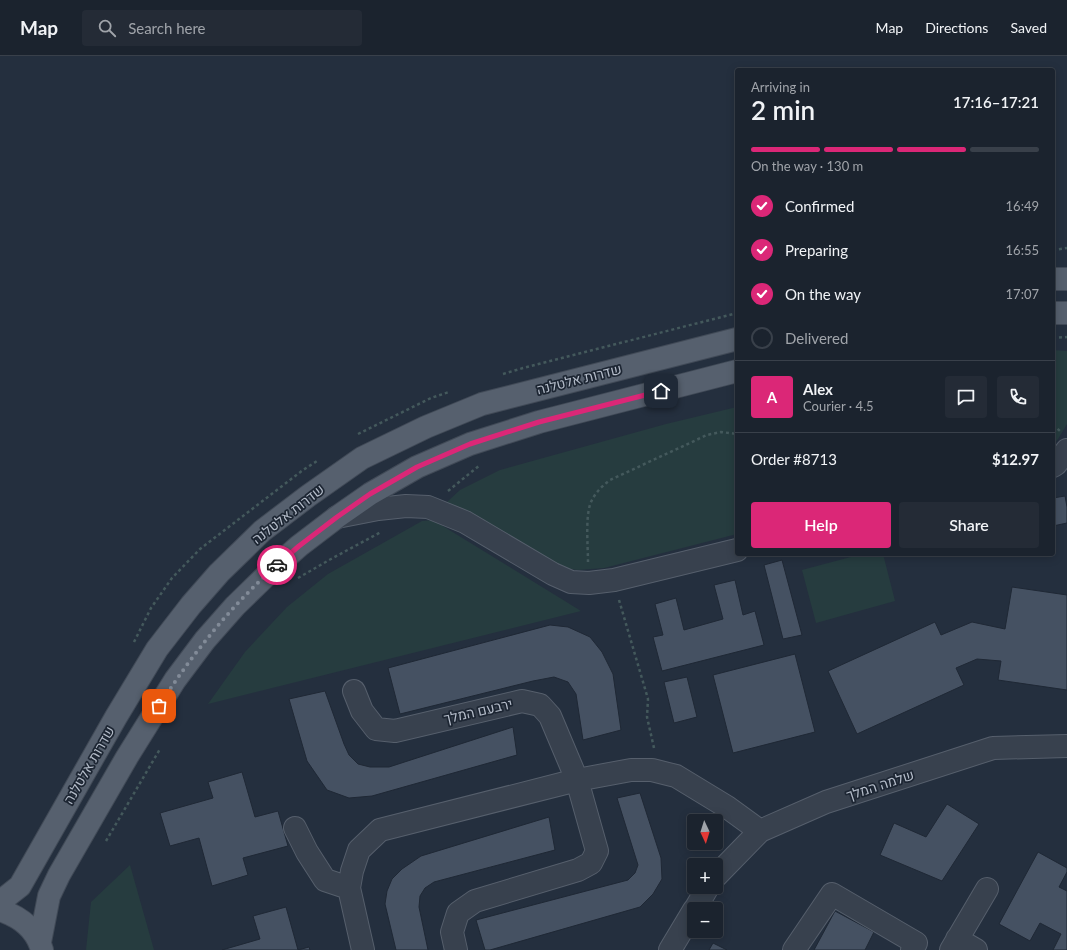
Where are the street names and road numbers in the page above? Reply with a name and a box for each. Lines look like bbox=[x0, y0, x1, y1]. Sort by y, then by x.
street label: שדרות אלטלנה bbox=[535, 360, 623, 397]
street label: שדרות אלטלנה bbox=[248, 480, 327, 547]
street label: ירבעם המלך bbox=[442, 694, 514, 727]
street label: שדרות אלטלנה bbox=[59, 723, 118, 807]
street label: שלמה המלך bbox=[844, 766, 916, 803]

